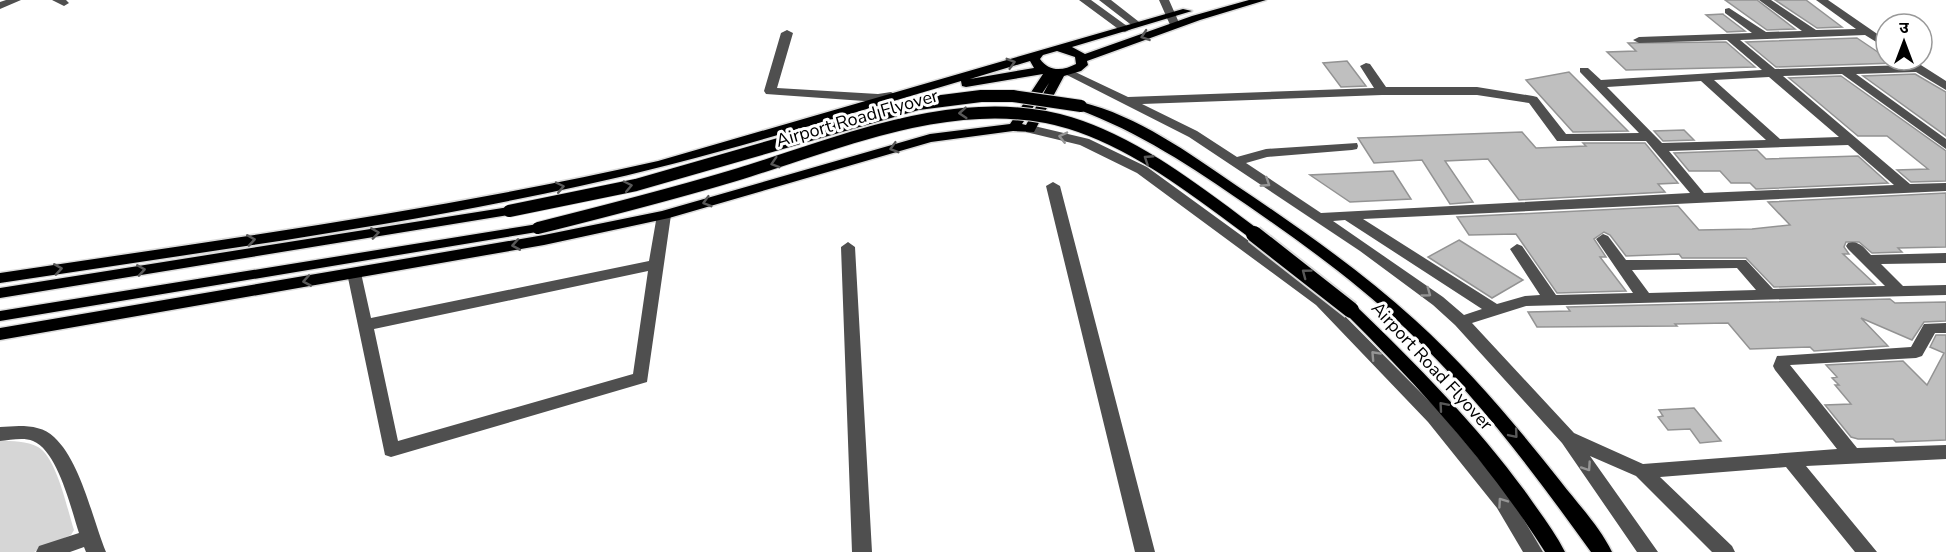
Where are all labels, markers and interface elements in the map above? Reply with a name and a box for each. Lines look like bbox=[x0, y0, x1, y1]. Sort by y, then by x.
north arrow bbox=[1874, 12, 1934, 72]
text: उ bbox=[1899, 17, 1909, 39]
one-way arrow bbox=[1140, 28, 1151, 41]
one-way arrow bbox=[1005, 58, 1016, 70]
street label: Airport Road Flyover bbox=[773, 83, 941, 153]
one-way arrow bbox=[958, 106, 967, 119]
one-way arrow bbox=[1059, 131, 1069, 144]
one-way arrow bbox=[889, 141, 900, 153]
one-way arrow bbox=[1144, 155, 1155, 166]
one-way arrow bbox=[770, 156, 781, 168]
one-way arrow bbox=[1260, 175, 1271, 186]
one-way arrow bbox=[623, 180, 633, 193]
one-way arrow bbox=[555, 181, 565, 194]
one-way arrow bbox=[702, 195, 712, 207]
one-way arrow bbox=[370, 227, 379, 239]
one-way arrow bbox=[246, 234, 255, 246]
one-way arrow bbox=[512, 238, 522, 251]
one-way arrow bbox=[53, 264, 62, 276]
one-way arrow bbox=[135, 264, 145, 277]
one-way arrow bbox=[1302, 269, 1313, 280]
one-way arrow bbox=[302, 274, 312, 287]
one-way arrow bbox=[1420, 286, 1431, 297]
street label: Airport Road Flyover bbox=[1366, 296, 1498, 436]
one-way arrow bbox=[1372, 351, 1383, 362]
one-way arrow bbox=[1440, 402, 1451, 413]
one-way arrow bbox=[1507, 427, 1518, 438]
one-way arrow bbox=[1580, 460, 1591, 471]
one-way arrow bbox=[1499, 498, 1510, 509]

